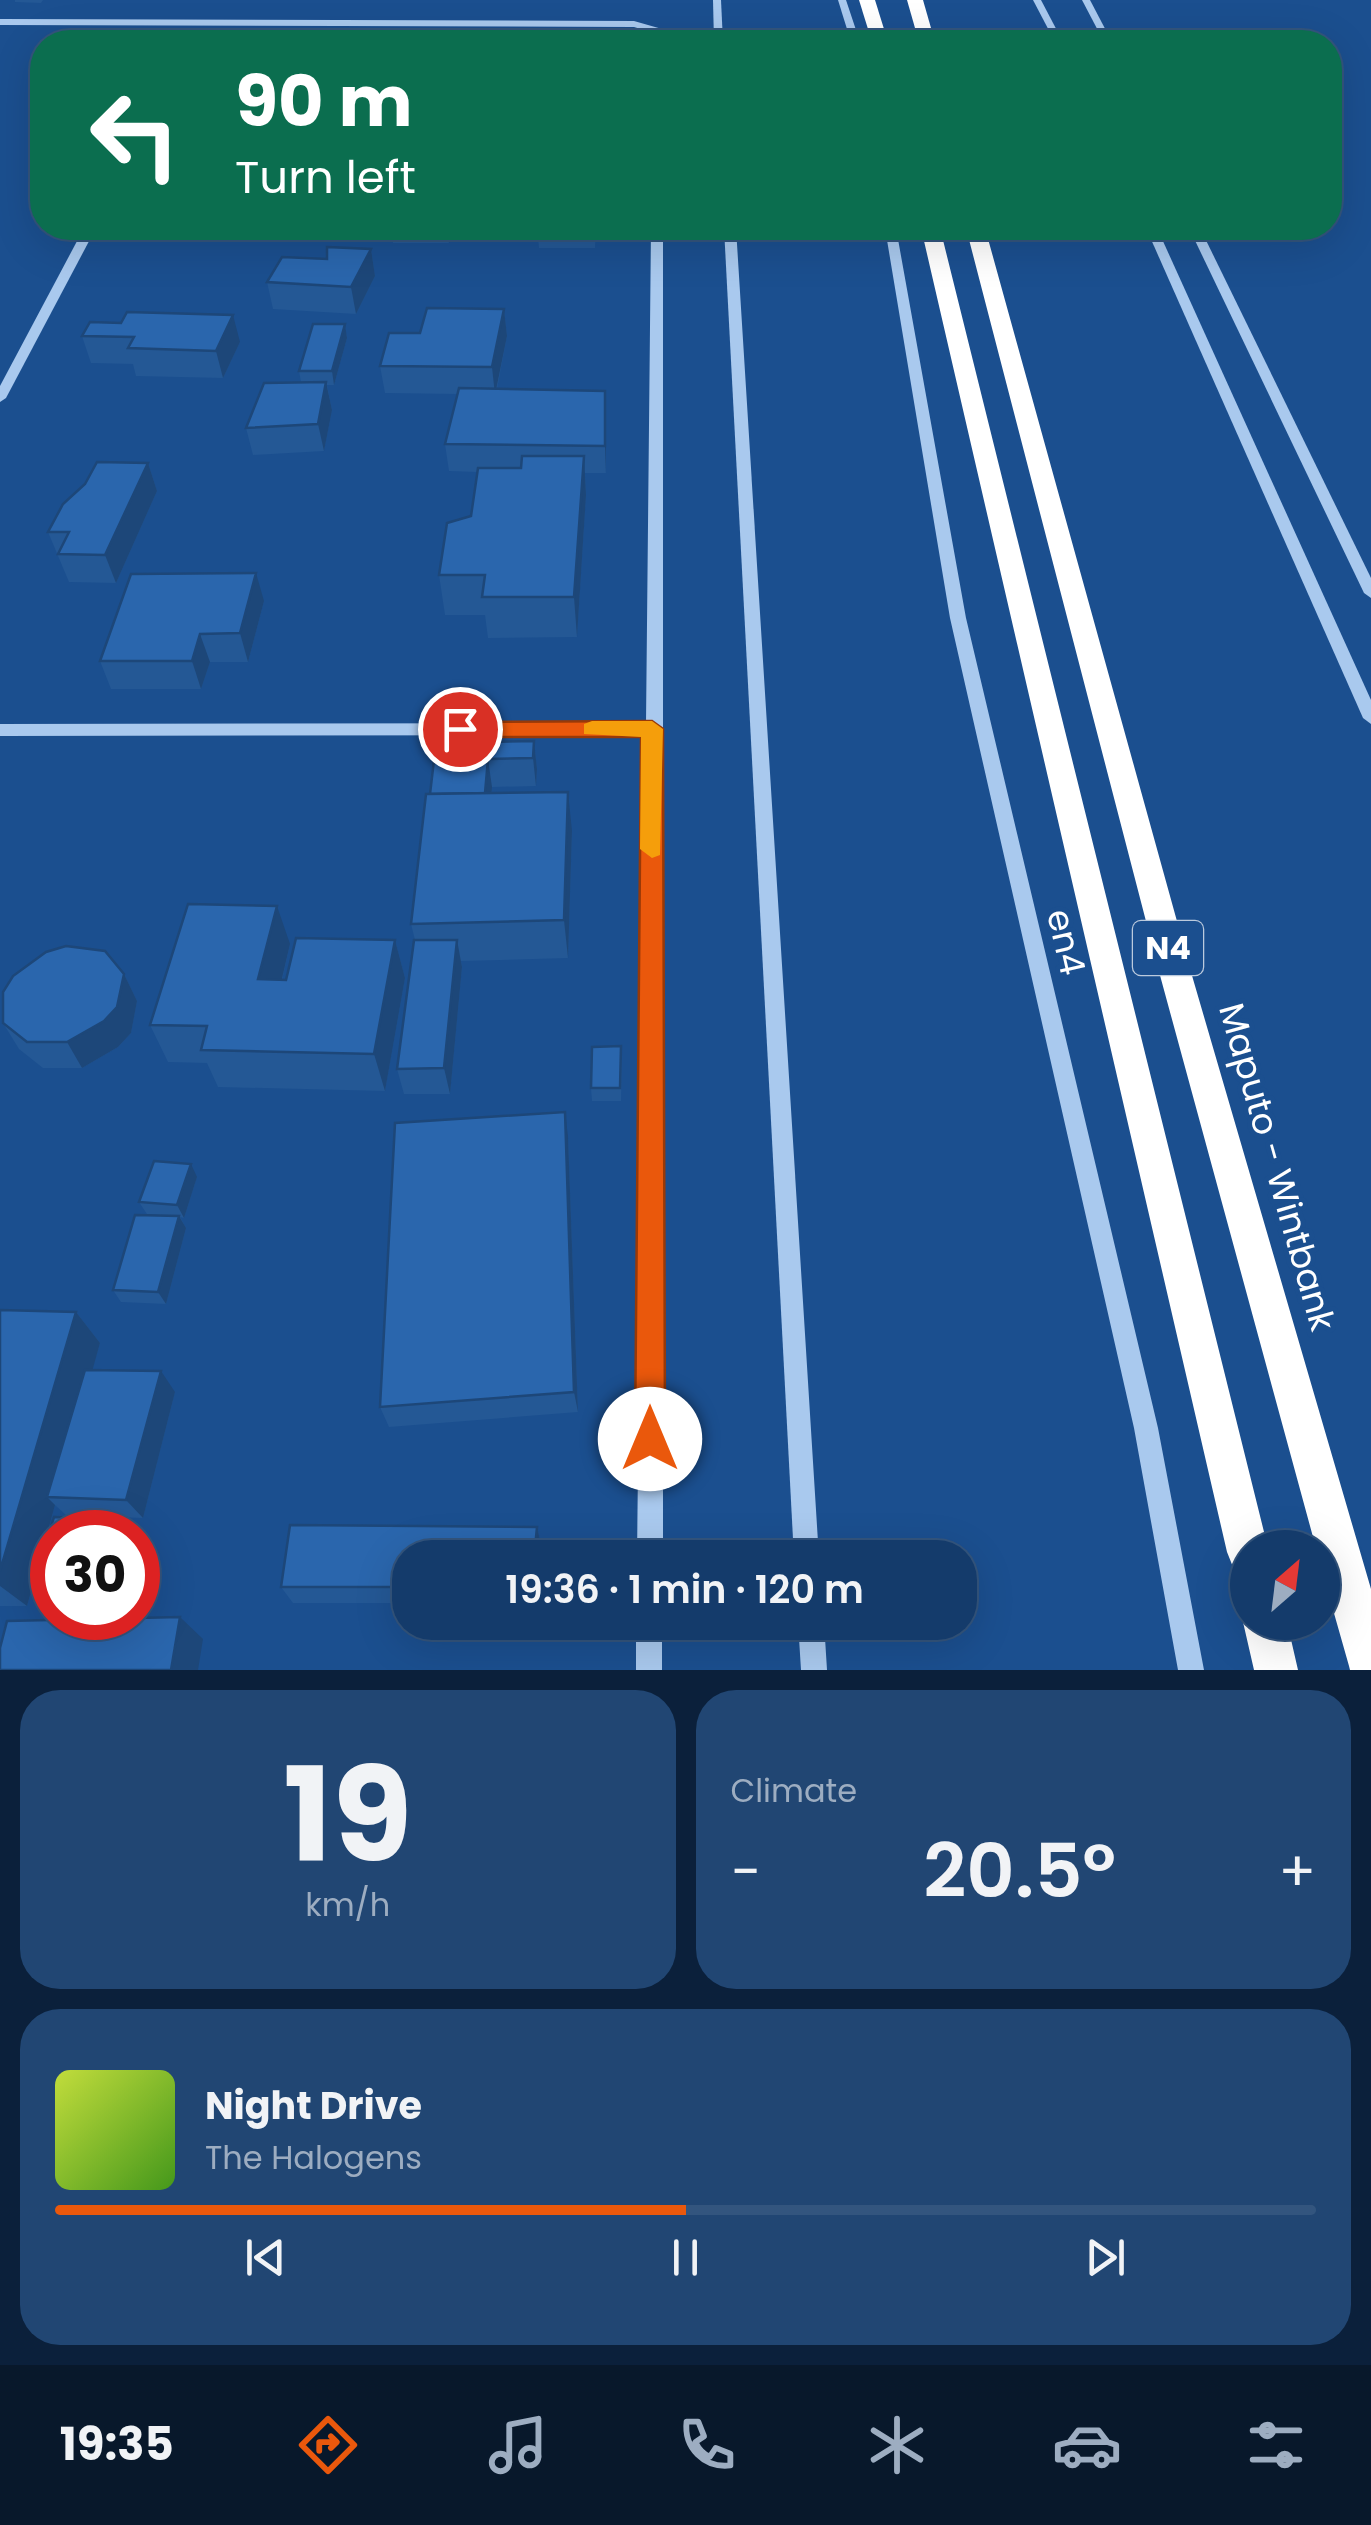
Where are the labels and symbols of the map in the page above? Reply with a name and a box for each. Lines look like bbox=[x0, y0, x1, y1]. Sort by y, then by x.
pin bbox=[418, 687, 503, 772]
street label: en4 bbox=[1035, 904, 1098, 980]
road number: N4 bbox=[1133, 921, 1203, 975]
street label: Maputo - Wintbank bbox=[1207, 997, 1348, 1336]
position arrow bbox=[598, 1387, 702, 1491]
speed limit sign: 30 bbox=[30, 1510, 160, 1640]
north arrow bbox=[1230, 1530, 1340, 1640]

